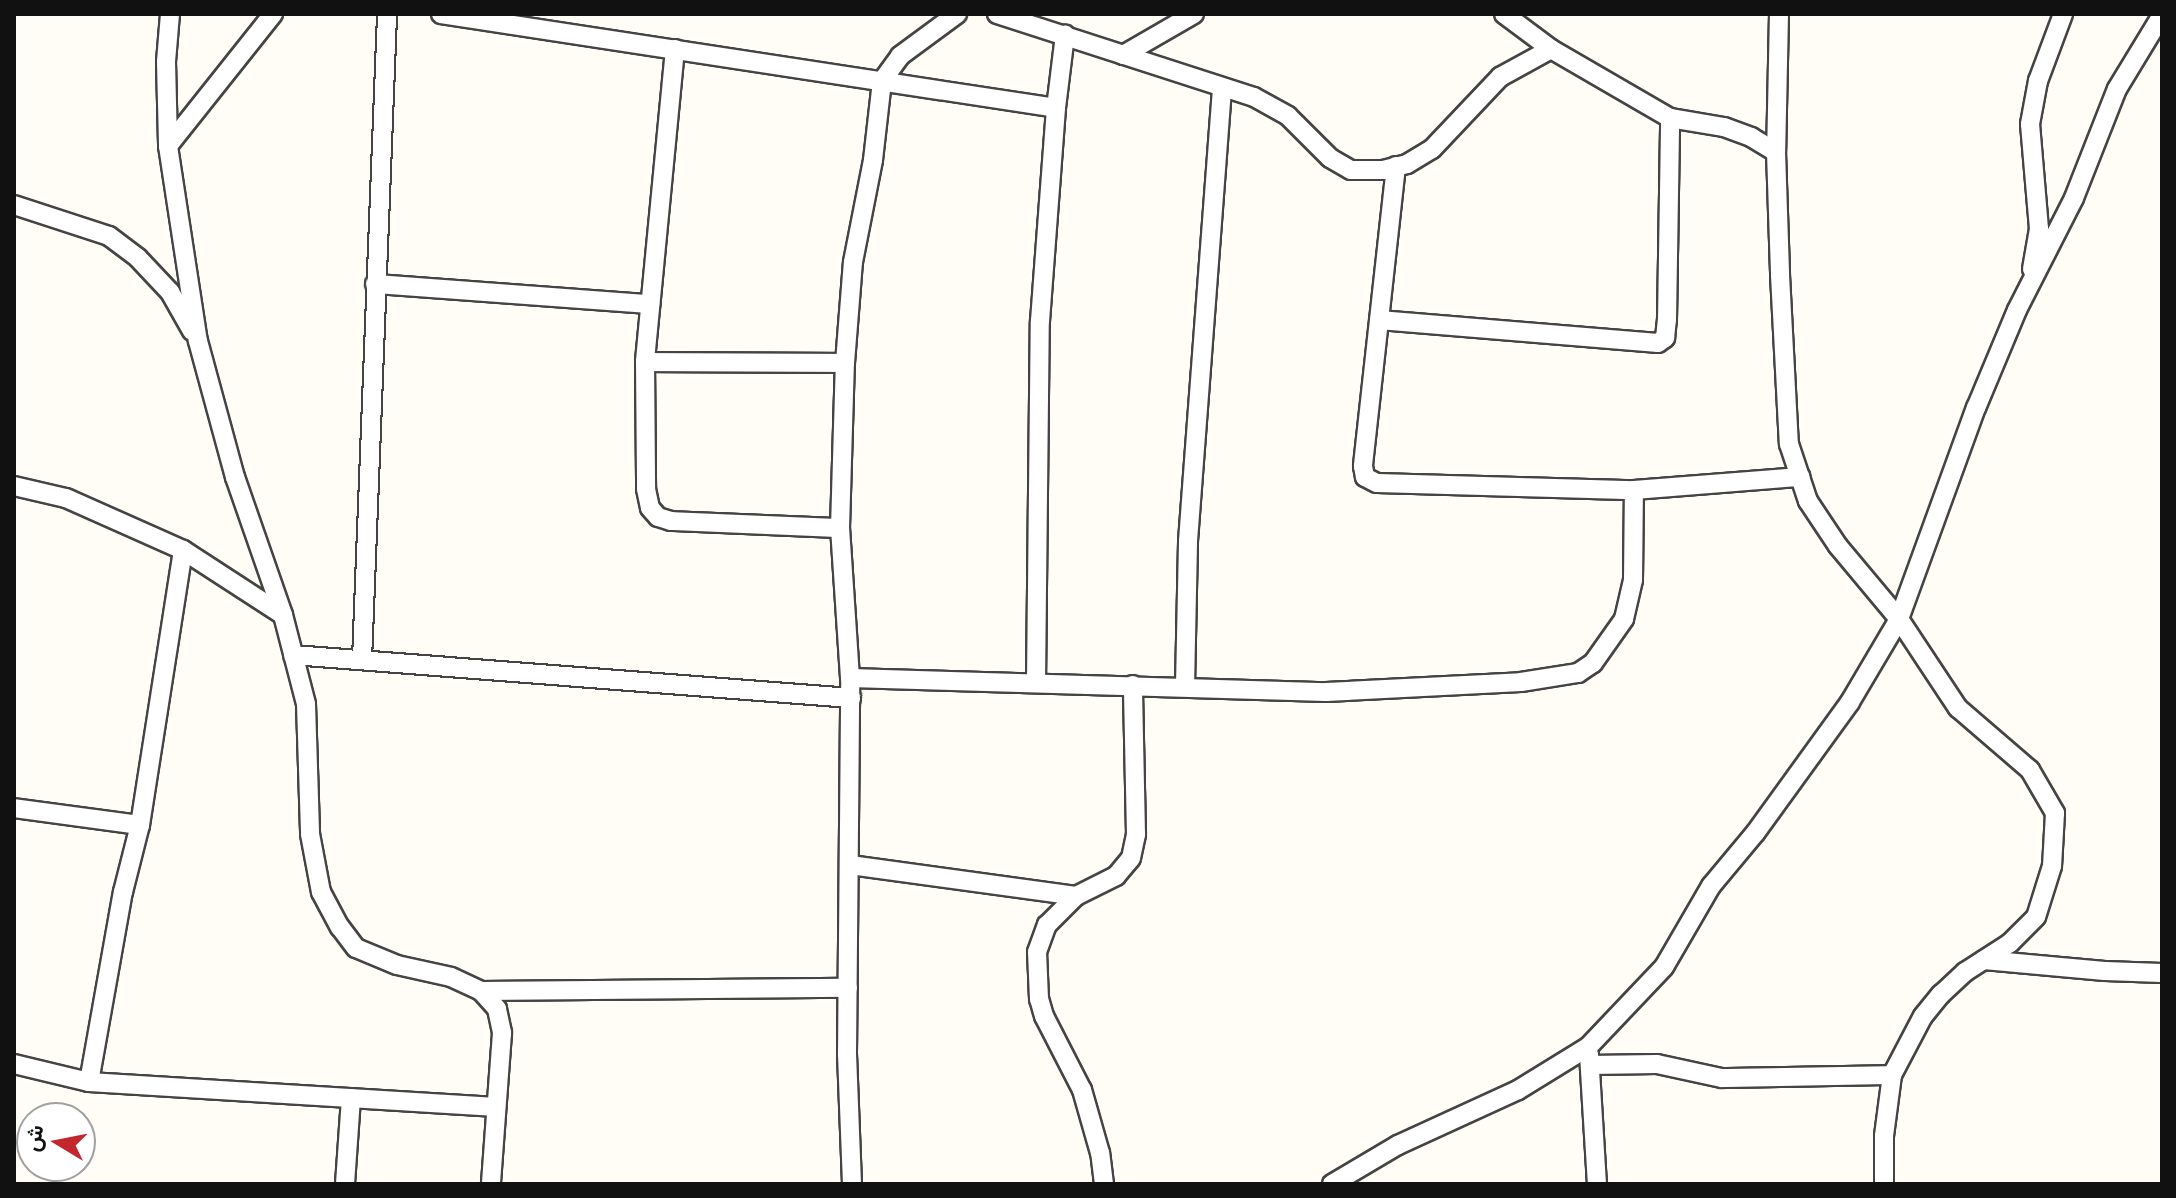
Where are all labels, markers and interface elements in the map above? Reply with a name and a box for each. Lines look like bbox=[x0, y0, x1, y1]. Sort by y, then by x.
north arrow bbox=[16, 1102, 96, 1182]
text: ش bbox=[18, 1123, 49, 1153]

